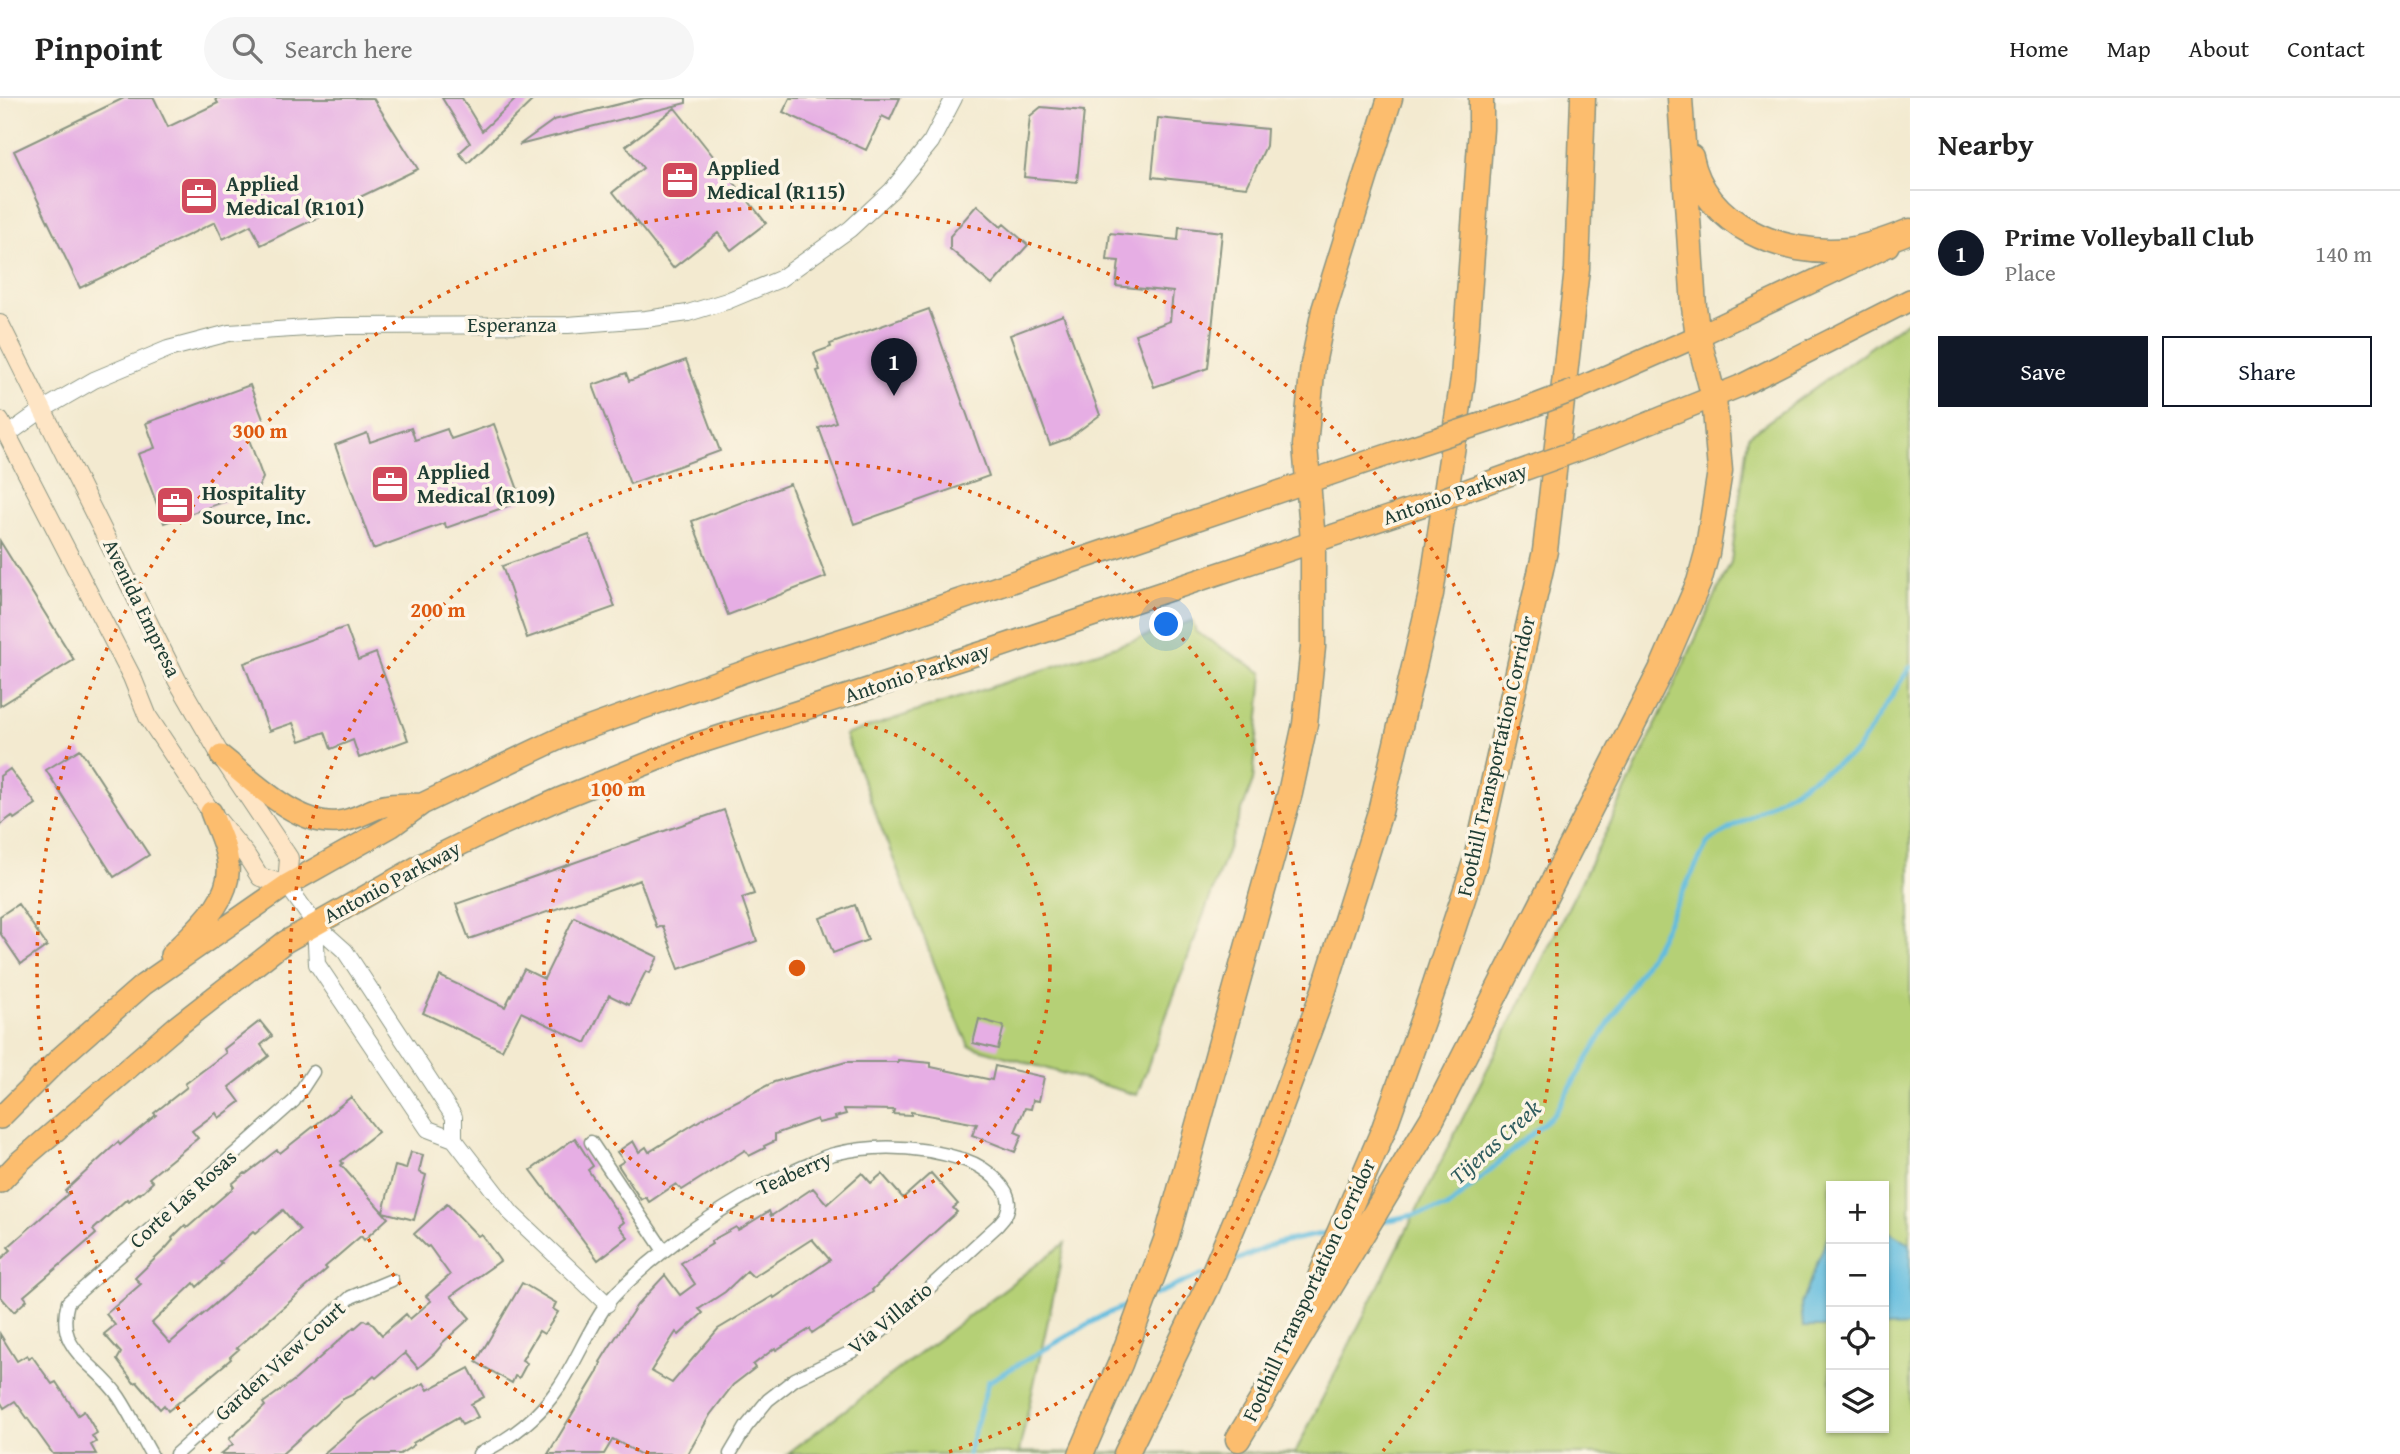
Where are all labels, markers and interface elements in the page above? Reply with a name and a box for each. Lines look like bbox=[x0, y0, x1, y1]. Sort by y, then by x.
search box bbox=[204, 17, 694, 80]
text: Pinpoint bbox=[35, 24, 162, 72]
icon: search bbox=[228, 29, 266, 67]
text: Search here bbox=[284, 29, 413, 68]
text: Home bbox=[2010, 31, 2069, 66]
text: Map bbox=[2107, 31, 2151, 66]
text: About bbox=[2189, 31, 2249, 66]
text: Contact bbox=[2287, 31, 2365, 66]
text: Nearby bbox=[1938, 122, 2034, 166]
place label: Applied Medical (R115) bbox=[707, 152, 845, 207]
office icon: Applied Medical (R115) bbox=[659, 159, 701, 201]
place label: Applied Medical (R101) bbox=[226, 168, 364, 223]
office icon: Applied Medical (R101) bbox=[178, 175, 220, 217]
text: Prime Volleyball Club bbox=[2005, 217, 2254, 256]
text: 1 bbox=[1955, 237, 1967, 270]
text: 140 m bbox=[2315, 237, 2372, 270]
text: Place bbox=[2005, 256, 2056, 289]
street label: Esperanza bbox=[467, 309, 557, 340]
button: Save bbox=[1938, 336, 2148, 407]
button: Share bbox=[2162, 336, 2372, 407]
pin: 1 bbox=[871, 338, 917, 396]
text: 300 m bbox=[232, 415, 288, 446]
street label: Antonio Parkway bbox=[1378, 454, 1532, 533]
place label: Applied Medical (R109) bbox=[417, 456, 555, 511]
office icon: Applied Medical (R109) bbox=[369, 463, 411, 505]
place label: Hospitality Source, Inc. bbox=[202, 477, 311, 532]
office icon: Hospitality Source, Inc. bbox=[154, 484, 196, 526]
street label: Avenida Empresa bbox=[96, 533, 189, 682]
text: 200 m bbox=[410, 594, 466, 625]
your location bbox=[1149, 607, 1183, 641]
street label: Foothill Transportation Corridor bbox=[1448, 612, 1543, 899]
street label: Antonio Parkway bbox=[840, 634, 994, 711]
text: 100 m bbox=[590, 773, 646, 804]
street label: Antonio Parkway bbox=[318, 832, 466, 931]
centre of rings bbox=[785, 956, 809, 980]
water label: Tijeras Creek bbox=[1442, 1091, 1548, 1192]
street label: Corte Las Rosas bbox=[122, 1142, 243, 1255]
street label: Teaberry bbox=[751, 1142, 837, 1203]
street label: Foothill Transportation Corridor bbox=[1234, 1153, 1383, 1426]
map controls bbox=[1826, 1181, 1889, 1433]
button: + bbox=[1826, 1181, 1889, 1244]
button: − bbox=[1826, 1244, 1889, 1307]
street label: Via Villario bbox=[841, 1274, 939, 1361]
street label: Garden View Court bbox=[207, 1293, 352, 1428]
button: locate bbox=[1826, 1307, 1889, 1370]
button: layers bbox=[1826, 1370, 1889, 1433]

